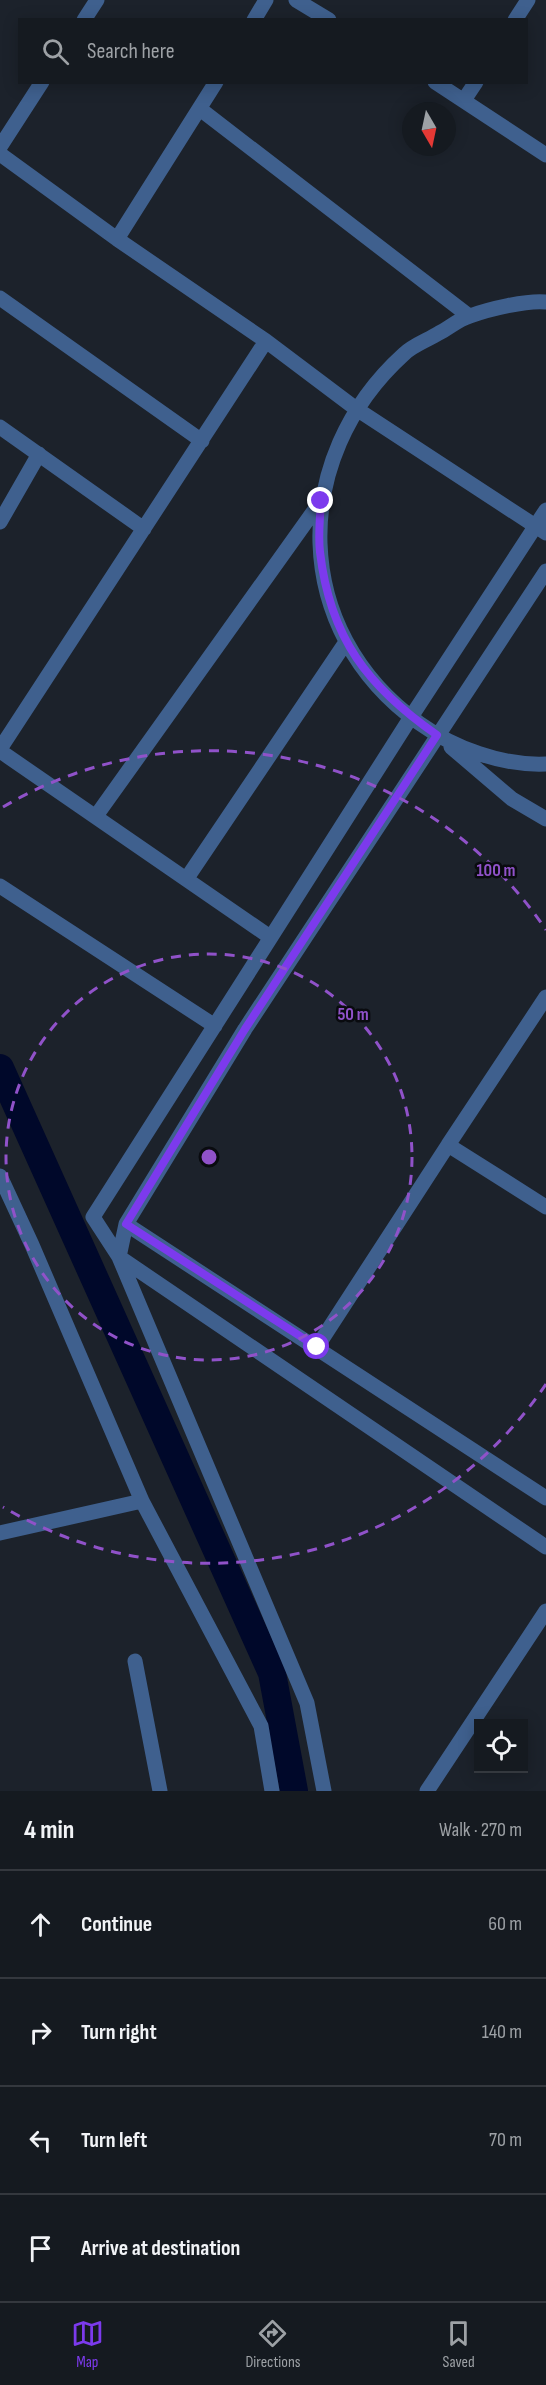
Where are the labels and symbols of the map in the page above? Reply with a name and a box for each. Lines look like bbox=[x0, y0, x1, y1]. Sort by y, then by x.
north arrow bbox=[402, 102, 456, 156]
route end bbox=[307, 487, 333, 513]
text: 100 m bbox=[477, 860, 516, 881]
text: 50 m bbox=[337, 1004, 369, 1025]
centre of rings bbox=[199, 1147, 219, 1167]
route start bbox=[303, 1333, 329, 1359]

